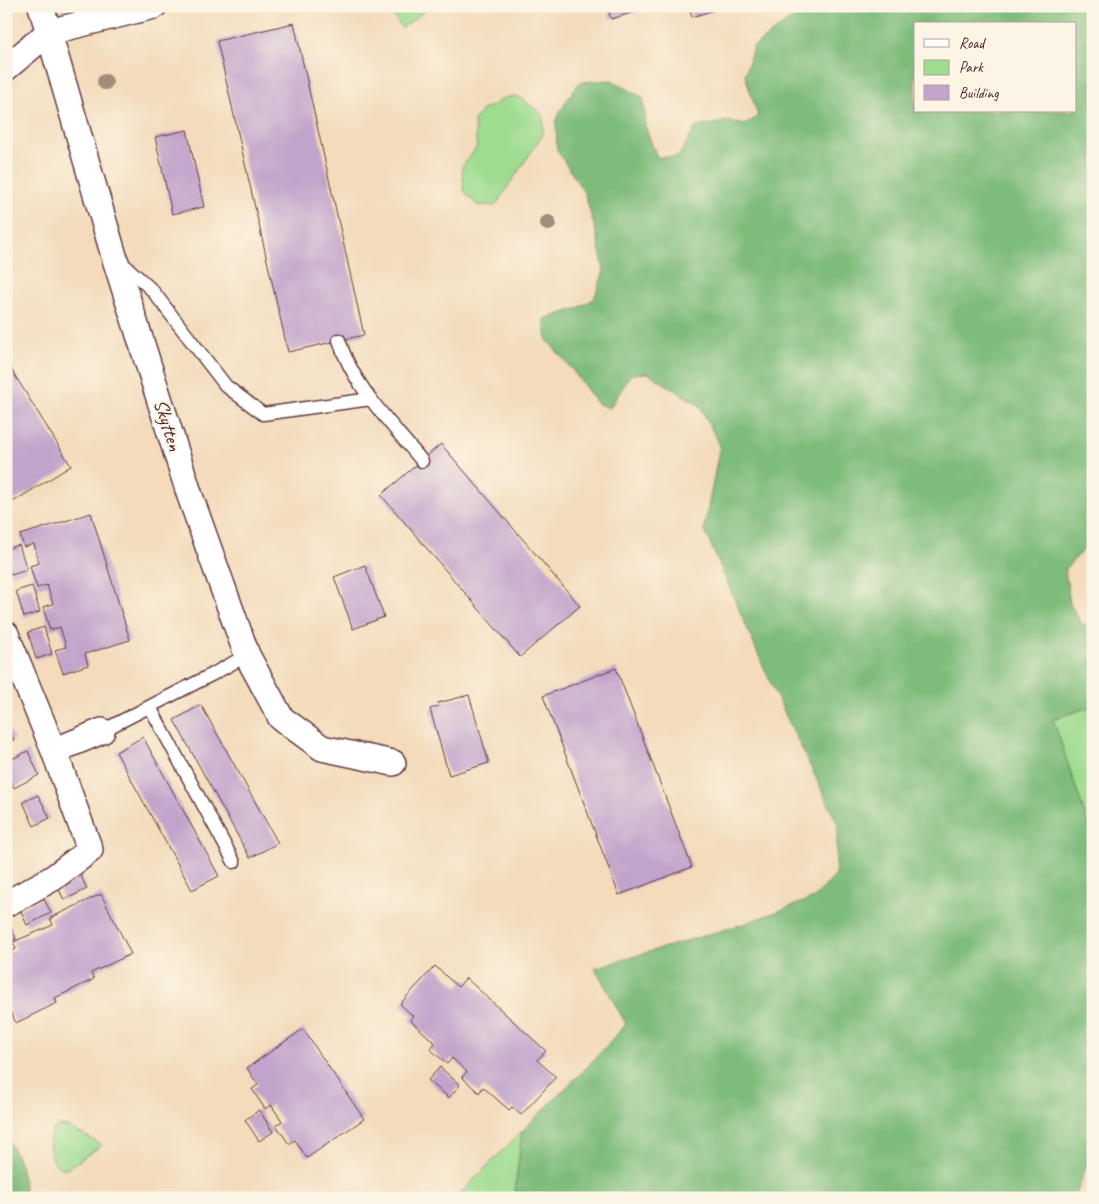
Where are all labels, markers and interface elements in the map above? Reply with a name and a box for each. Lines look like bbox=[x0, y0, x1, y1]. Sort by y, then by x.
legend bbox=[914, 22, 1076, 112]
text: Road bbox=[959, 34, 986, 53]
text: Park bbox=[959, 58, 984, 77]
text: Building bbox=[959, 84, 999, 103]
street label: Skytten bbox=[148, 396, 188, 455]

